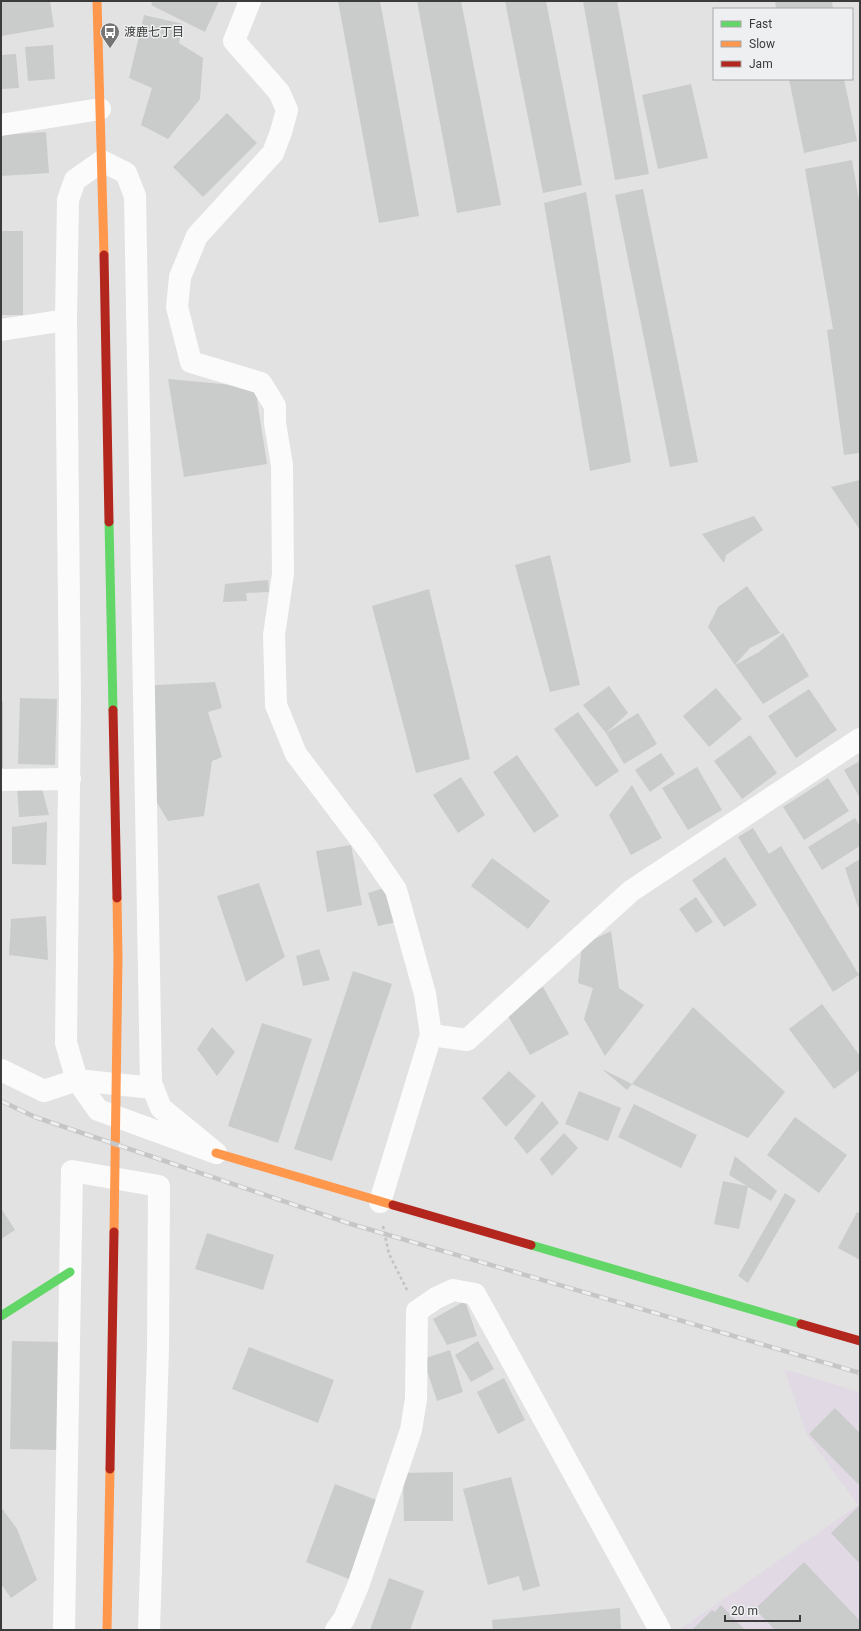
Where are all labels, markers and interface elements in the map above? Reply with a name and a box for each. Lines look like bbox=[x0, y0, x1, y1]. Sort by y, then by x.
legend bbox=[713, 8, 853, 80]
text: Fast bbox=[749, 17, 772, 31]
bus stop icon: 渡鹿七丁目 bbox=[99, 21, 121, 49]
place label: 渡鹿七丁目 bbox=[124, 25, 184, 39]
text: Slow bbox=[749, 37, 775, 51]
text: Jam bbox=[749, 57, 773, 71]
scale bar bbox=[725, 1597, 800, 1623]
text: 20 m bbox=[731, 1604, 758, 1618]

